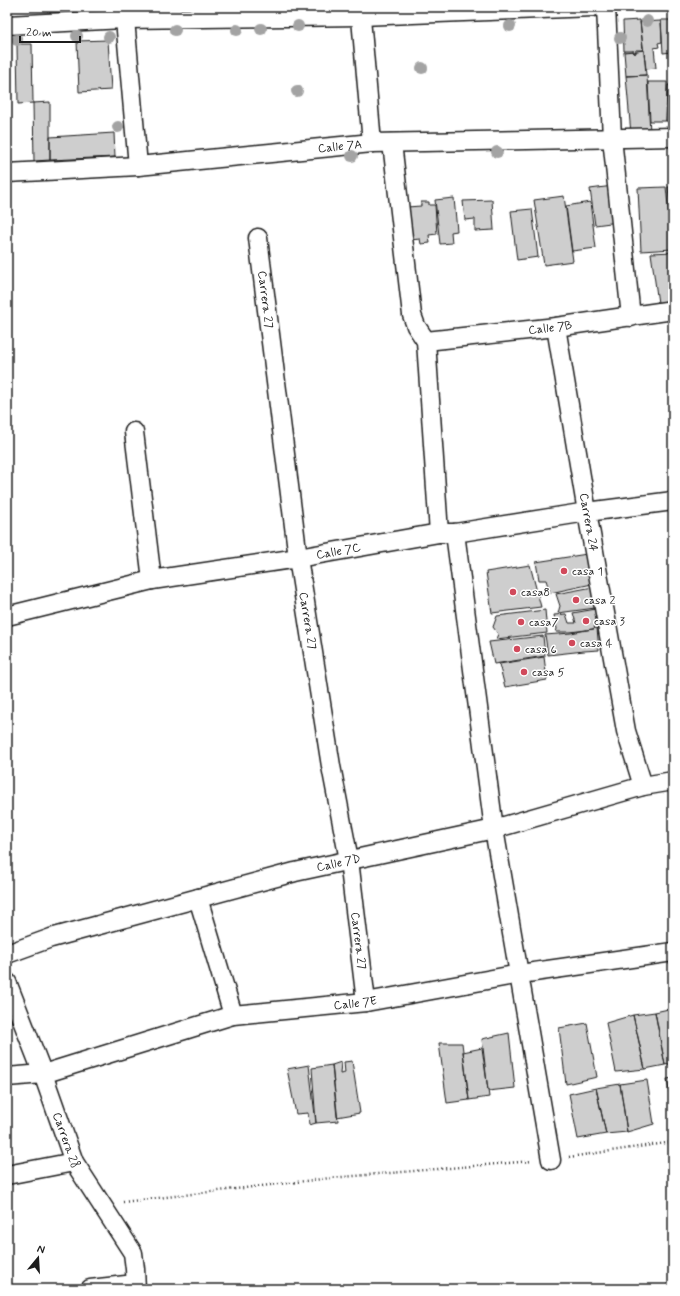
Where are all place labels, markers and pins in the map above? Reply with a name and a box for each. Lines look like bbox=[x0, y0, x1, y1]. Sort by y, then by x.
place label: casa 1 bbox=[572, 564, 603, 580]
marker: casa 1 bbox=[559, 566, 569, 576]
place label: casa8 bbox=[521, 585, 550, 601]
marker: casa8 bbox=[508, 587, 518, 597]
place label: casa 2 bbox=[584, 593, 616, 609]
marker: casa 2 bbox=[571, 595, 581, 605]
place label: casa 3 bbox=[594, 614, 626, 630]
place label: casa7 bbox=[529, 615, 559, 631]
marker: casa 3 bbox=[581, 616, 591, 626]
marker: casa7 bbox=[516, 617, 526, 627]
place label: casa 4 bbox=[580, 636, 613, 652]
marker: casa 4 bbox=[567, 638, 577, 648]
place label: casa 6 bbox=[525, 642, 557, 658]
marker: casa 6 bbox=[512, 644, 522, 654]
place label: casa 5 bbox=[532, 665, 565, 681]
marker: casa 5 bbox=[519, 667, 529, 677]

